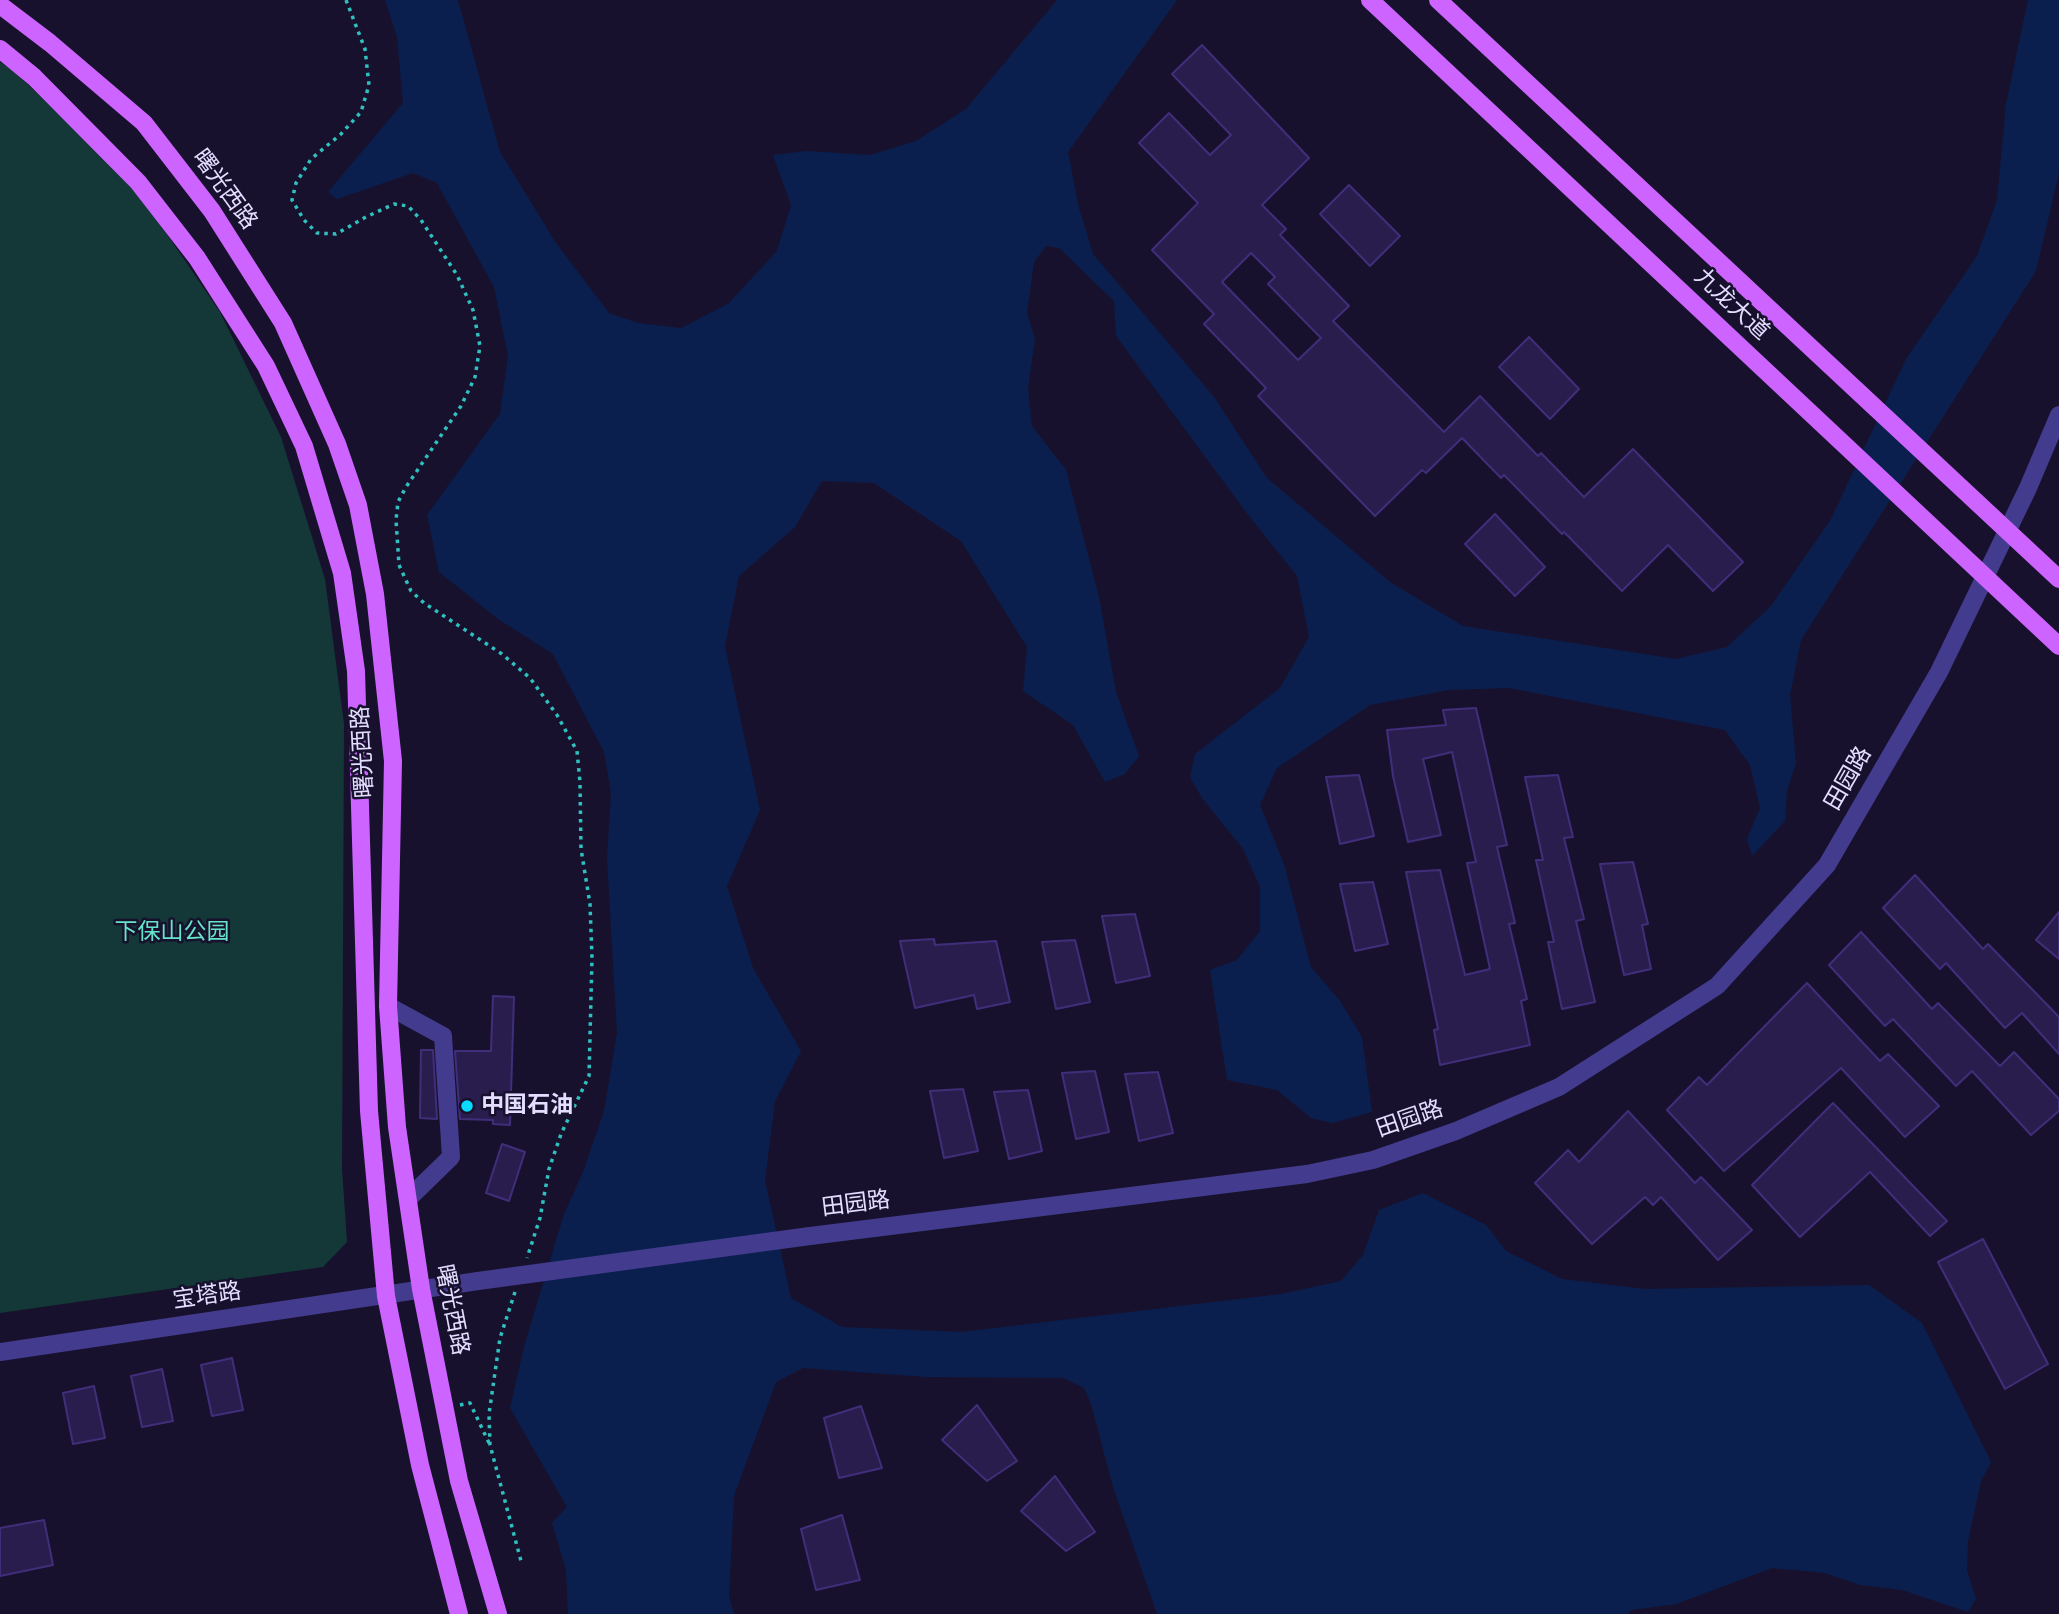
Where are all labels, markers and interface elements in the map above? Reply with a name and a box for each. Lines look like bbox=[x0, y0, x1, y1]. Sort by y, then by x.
street label: 曙光西路 bbox=[186, 145, 262, 235]
street label: 九龙大道 bbox=[1688, 264, 1774, 346]
street label: 曙光西路 bbox=[348, 705, 380, 799]
street label: 田园路 bbox=[1820, 742, 1878, 816]
park label: 下保山公园 bbox=[115, 919, 229, 947]
place label: 中国石油 bbox=[481, 1092, 573, 1120]
street label: 田园路 bbox=[1373, 1096, 1447, 1144]
marker: 中国石油 bbox=[459, 1098, 475, 1114]
street label: 田园路 bbox=[820, 1187, 892, 1223]
street label: 曙光西路 bbox=[429, 1262, 473, 1358]
street label: 宝塔路 bbox=[171, 1279, 243, 1315]

